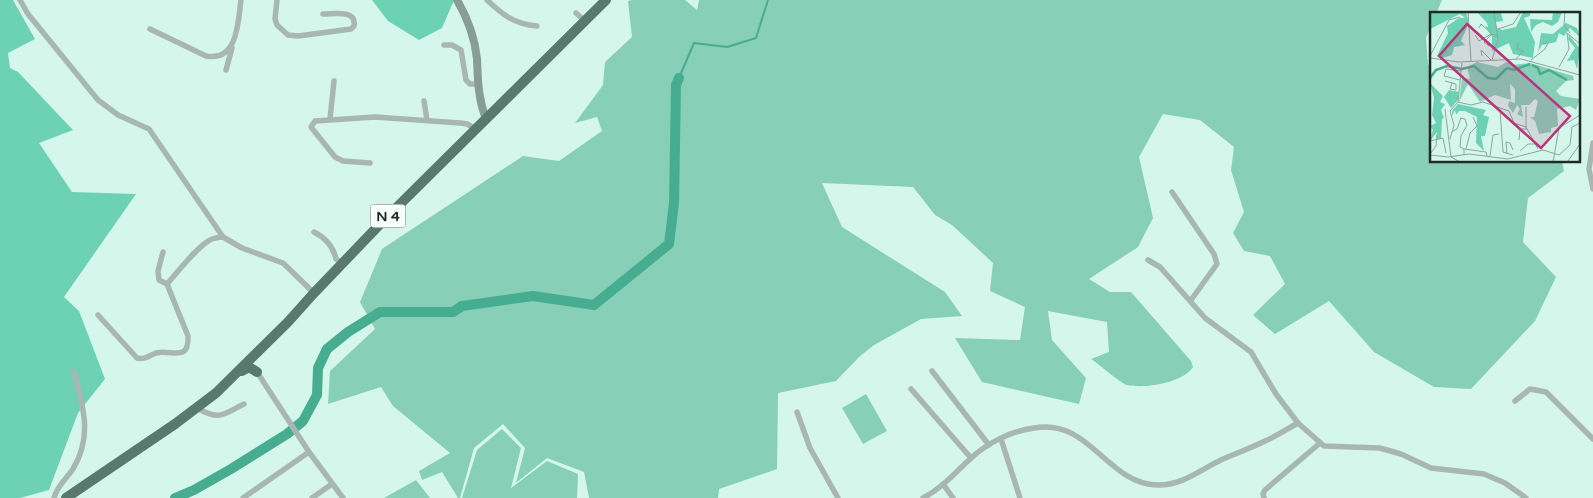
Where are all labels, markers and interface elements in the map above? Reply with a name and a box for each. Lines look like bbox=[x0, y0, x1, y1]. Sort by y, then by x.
inset map bbox=[1430, 12, 1580, 162]
road number: N 4 bbox=[370, 205, 406, 228]

